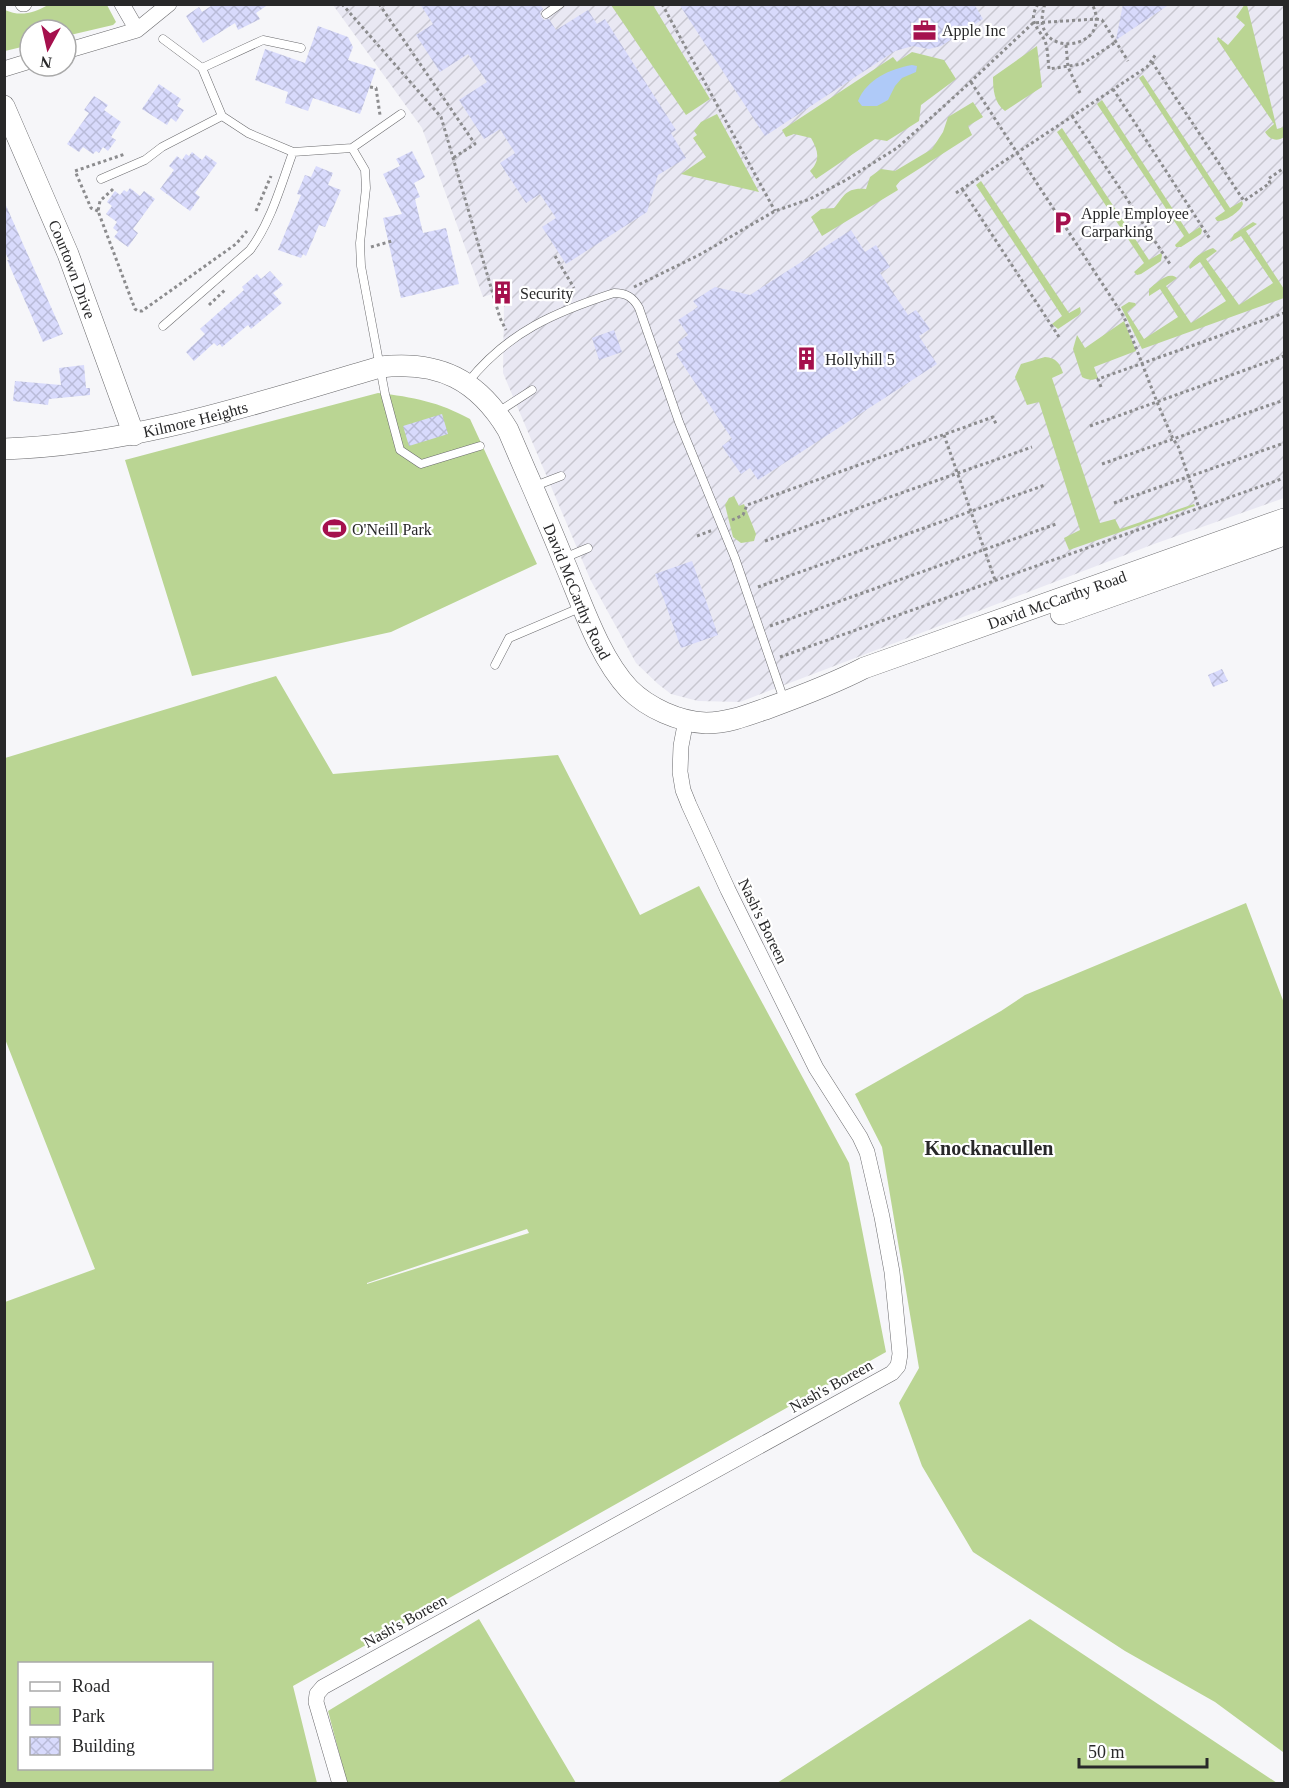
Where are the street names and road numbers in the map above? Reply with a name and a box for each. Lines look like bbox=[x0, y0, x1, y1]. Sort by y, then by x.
street label: Courtown Drive bbox=[46, 217, 99, 321]
street label: Kilmore Heights bbox=[141, 398, 249, 440]
street label: David McCarthy Road bbox=[541, 521, 614, 662]
street label: David McCarthy Road bbox=[985, 567, 1128, 632]
street label: Nash's Boreen bbox=[735, 876, 791, 966]
street label: Nash's Boreen bbox=[787, 1356, 875, 1416]
street label: Nash's Boreen bbox=[361, 1591, 449, 1651]

